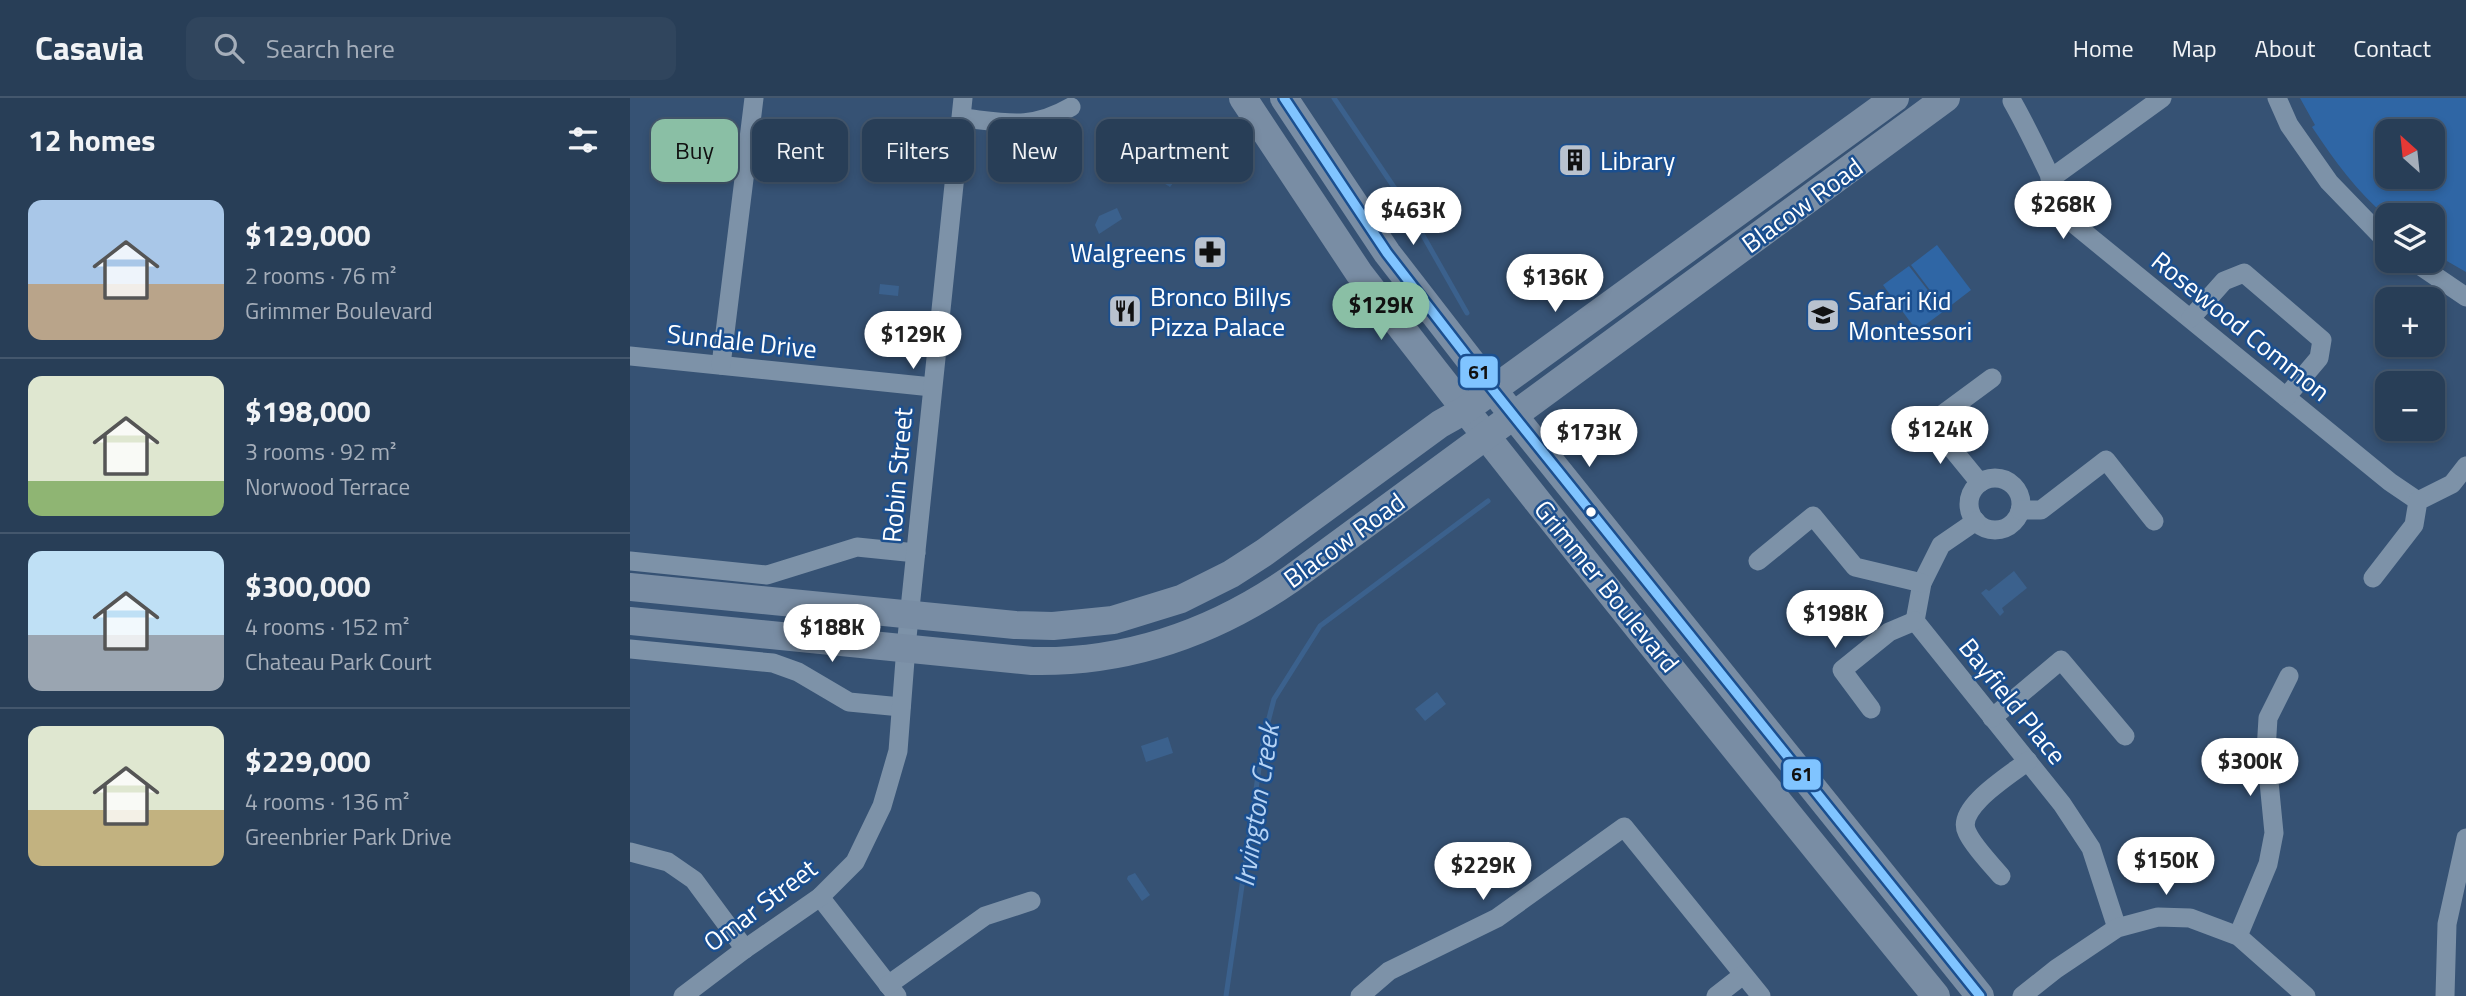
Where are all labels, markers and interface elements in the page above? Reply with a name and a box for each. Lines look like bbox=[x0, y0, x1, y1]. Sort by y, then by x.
search box bbox=[186, 17, 676, 80]
text: Casavia bbox=[35, 23, 144, 73]
icon: search bbox=[210, 29, 248, 67]
text: Search here bbox=[266, 29, 395, 68]
text: Home bbox=[2073, 30, 2134, 66]
text: Map bbox=[2172, 30, 2217, 66]
text: About bbox=[2255, 30, 2315, 66]
text: Contact bbox=[2353, 30, 2431, 66]
text: 12 homes bbox=[28, 117, 155, 163]
chip: Buy bbox=[651, 119, 738, 182]
chip: Rent bbox=[752, 119, 848, 182]
chip: Filters bbox=[862, 119, 974, 182]
chip: New bbox=[988, 119, 1082, 182]
chip: Apartment bbox=[1096, 119, 1253, 182]
north arrow bbox=[2375, 119, 2445, 189]
map controls bbox=[2375, 119, 2445, 441]
icon: filters bbox=[564, 121, 602, 159]
building icon: Library bbox=[1556, 141, 1594, 179]
place label: Library bbox=[1600, 141, 1675, 180]
street label: Blacow Road bbox=[1733, 148, 1871, 262]
pin: $268K bbox=[2014, 181, 2112, 241]
text: $268K bbox=[2030, 186, 2096, 221]
pin: $463K bbox=[1364, 188, 1462, 247]
text: $463K bbox=[1380, 192, 1446, 227]
button: layers bbox=[2375, 203, 2445, 273]
text: $129,000 bbox=[245, 212, 371, 258]
icon: home bbox=[84, 228, 168, 312]
place label: Walgreens bbox=[1070, 233, 1186, 272]
pharmacy icon: Walgreens bbox=[1191, 233, 1229, 271]
street label: Rosewood Common bbox=[2143, 242, 2339, 410]
pin: $136K bbox=[1506, 254, 1604, 314]
text: 2 rooms · 76 m² bbox=[245, 258, 396, 293]
text: $136K bbox=[1522, 259, 1588, 294]
place label: Bronco Billys Pizza Palace bbox=[1150, 277, 1291, 346]
place label: Safari Kid Montessori bbox=[1848, 281, 1972, 350]
pin: $129K bbox=[1332, 282, 1430, 342]
text: $129K bbox=[1348, 287, 1414, 322]
button: + bbox=[2375, 287, 2445, 357]
restaurant icon: Bronco Billys Pizza Palace bbox=[1106, 292, 1144, 330]
text: Grimmer Boulevard bbox=[245, 293, 433, 328]
school or university icon: Safari Kid Montessori bbox=[1804, 296, 1842, 334]
pin: $129K bbox=[864, 312, 962, 371]
street label: Sundale Drive bbox=[665, 314, 819, 368]
text: $129K bbox=[880, 316, 946, 351]
line badge: 61 bbox=[1459, 355, 1499, 389]
text: 61 bbox=[1468, 357, 1490, 386]
button: − bbox=[2375, 371, 2445, 441]
text: $198,000 bbox=[245, 388, 371, 434]
icon: home bbox=[84, 404, 168, 488]
street label: Robin Street bbox=[872, 406, 922, 544]
pin: $124K bbox=[1891, 406, 1989, 466]
pin: $173K bbox=[1540, 410, 1638, 469]
text: $124K bbox=[1907, 411, 1973, 446]
text: $173K bbox=[1556, 414, 1622, 449]
text: 3 rooms · 92 m² bbox=[245, 434, 396, 469]
text: Norwood Terrace bbox=[245, 469, 410, 504]
street label: Blacow Road bbox=[1275, 483, 1413, 597]
street label: Grimmer Boulevard bbox=[1525, 491, 1689, 681]
unlabelled marker bbox=[1584, 505, 1598, 519]
text: $300,000 bbox=[245, 563, 371, 609]
icon: home bbox=[84, 579, 168, 663]
pin: $198K bbox=[1786, 590, 1884, 650]
text: $198K bbox=[1802, 595, 1868, 630]
pin: $188K bbox=[783, 604, 881, 664]
text: 4 rooms · 152 m² bbox=[245, 609, 409, 644]
text: $188K bbox=[799, 609, 865, 644]
street label: Bayfield Place bbox=[1950, 629, 2076, 773]
text: Chateau Park Court bbox=[245, 644, 432, 679]
water label: Irvington Creek bbox=[1222, 717, 1291, 890]
text: $229,000 bbox=[245, 738, 371, 784]
pin: $300K bbox=[2201, 738, 2299, 798]
text: $300K bbox=[2217, 743, 2283, 778]
icon: home bbox=[84, 754, 168, 838]
line badge: 61 bbox=[1782, 758, 1822, 791]
text: 61 bbox=[1791, 759, 1813, 788]
text: 4 rooms · 136 m² bbox=[245, 784, 409, 819]
text: Greenbrier Park Drive bbox=[245, 819, 452, 854]
pin: $150K bbox=[2117, 838, 2215, 897]
pin: $229K bbox=[1434, 842, 1532, 902]
text: $150K bbox=[2133, 842, 2199, 877]
text: $229K bbox=[1450, 847, 1516, 882]
street label: Omar Street bbox=[695, 849, 825, 961]

